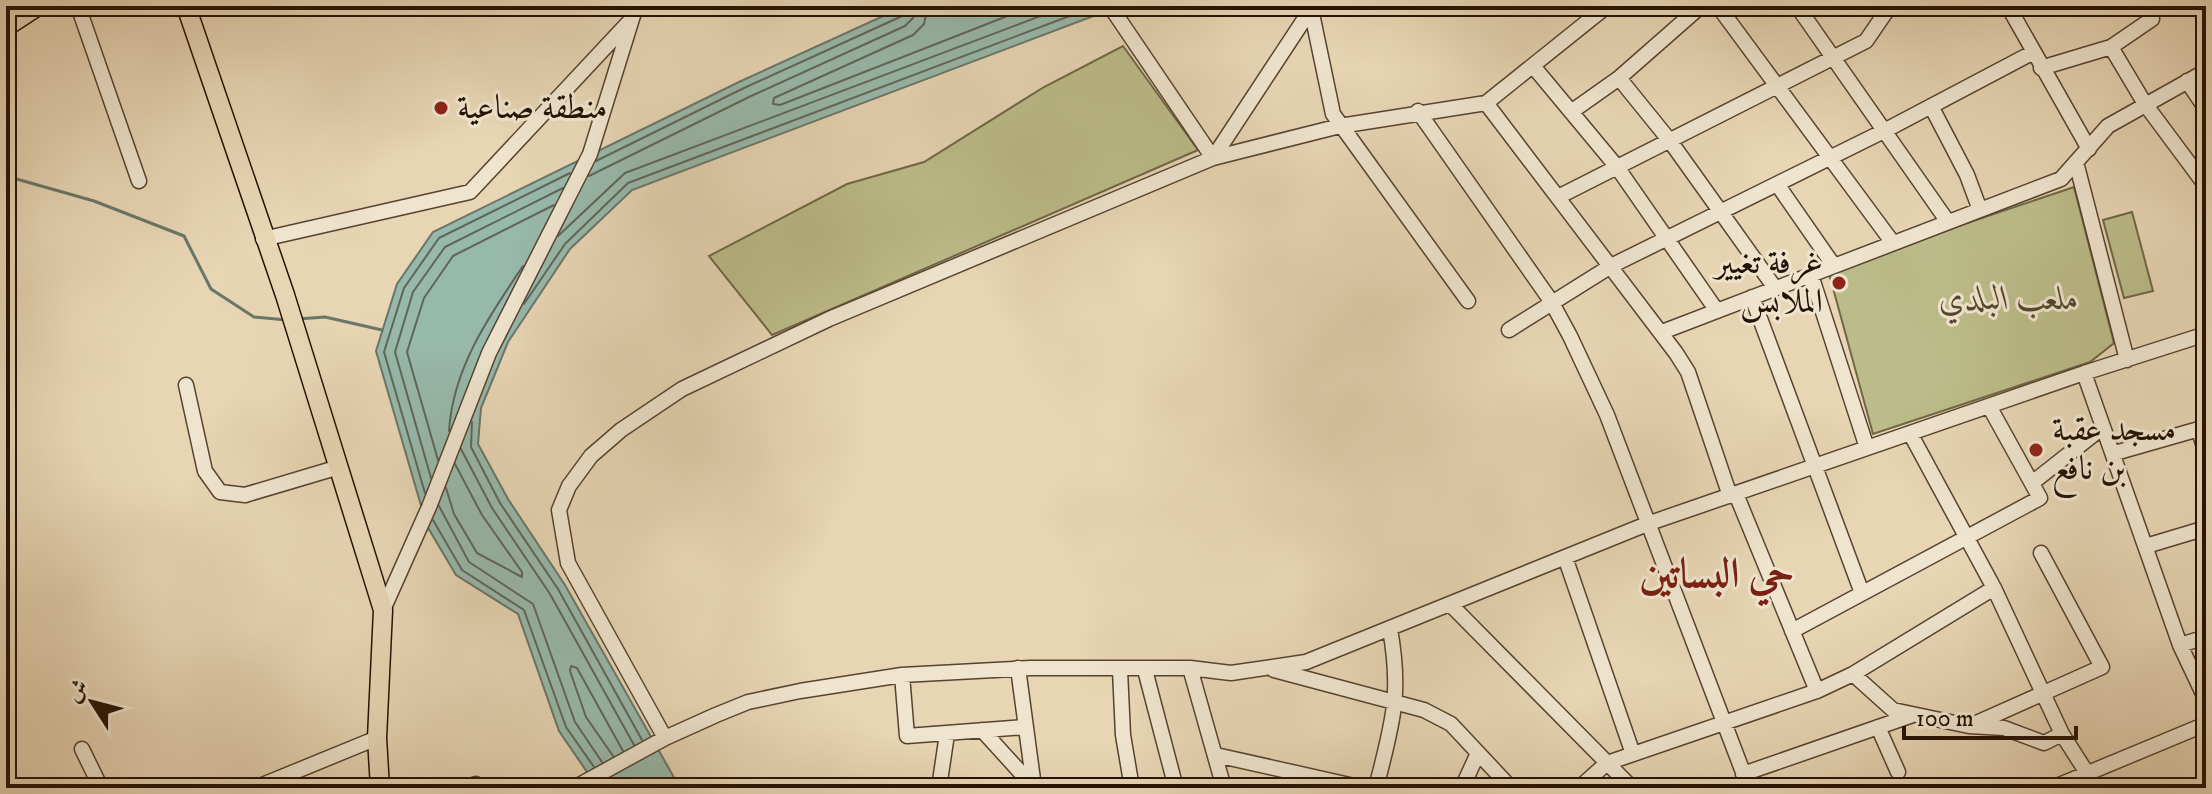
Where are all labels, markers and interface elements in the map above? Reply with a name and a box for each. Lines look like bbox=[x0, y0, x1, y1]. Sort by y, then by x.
place label: منطقة صناعية bbox=[457, 87, 608, 129]
marker: منطقة صناعية bbox=[432, 99, 450, 117]
place label: غرفة تغيير الملابس bbox=[1712, 242, 1823, 323]
marker: غرفة تغيير الملابس bbox=[1830, 274, 1848, 292]
park label: ملعب البلدي bbox=[1939, 278, 2079, 325]
place label: مسجد عقبة بن نافع bbox=[2052, 409, 2176, 498]
marker: مسجد عقبة بن نافع bbox=[2027, 441, 2045, 459]
district label: حي البساتين bbox=[1640, 549, 1794, 607]
north arrow bbox=[52, 662, 132, 742]
text: ش bbox=[60, 674, 94, 708]
scale bar bbox=[1904, 690, 2076, 740]
text: 100 m bbox=[1916, 704, 1974, 734]

